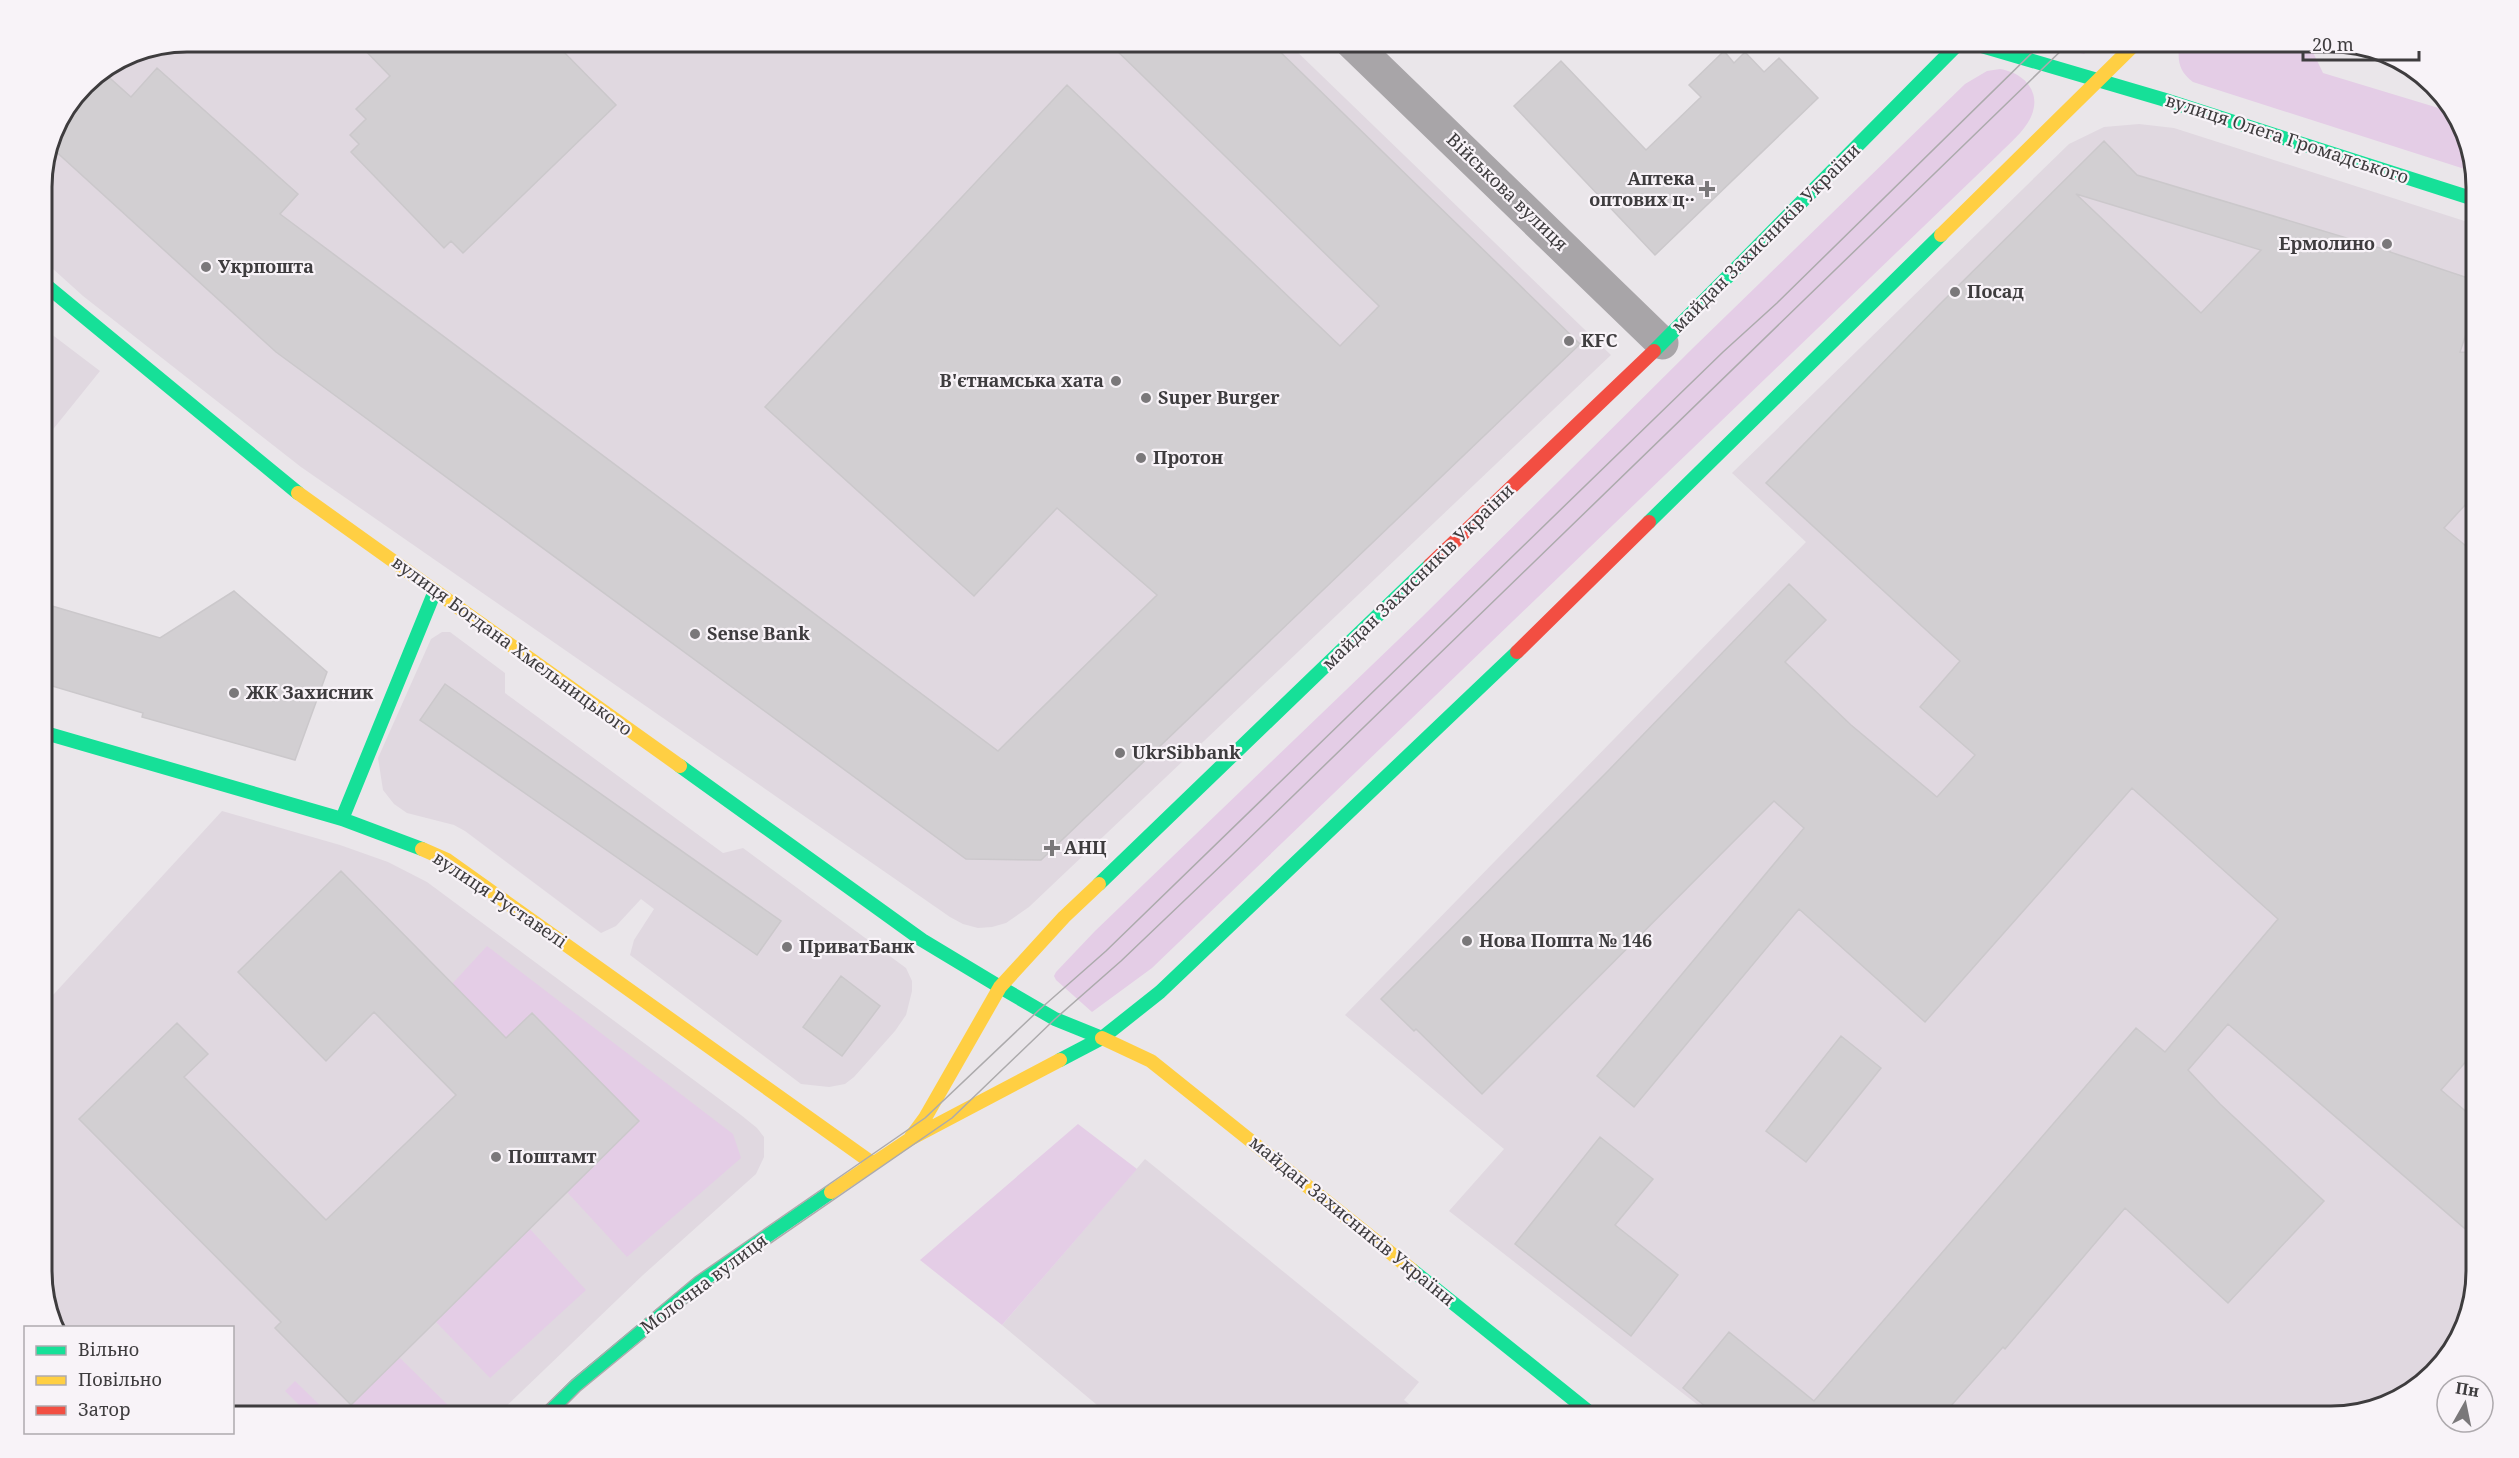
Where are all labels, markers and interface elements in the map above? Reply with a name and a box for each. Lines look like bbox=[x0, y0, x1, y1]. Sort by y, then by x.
scale bar bbox=[2303, 24, 2418, 62]
text: 20 m bbox=[2312, 32, 2354, 56]
street label: вулиця Олега Громадського bbox=[2163, 87, 2412, 189]
street label: Військова вулиця bbox=[1442, 127, 1574, 256]
street label: майдан Захисників України bbox=[1666, 138, 1865, 337]
place label: Аптека оптових ц‥ bbox=[1589, 166, 1695, 211]
marker: Аптека оптових ц‥ bbox=[1700, 182, 1714, 196]
place label: Ермолино bbox=[2279, 231, 2375, 255]
marker: Ермолино bbox=[2380, 237, 2394, 251]
place label: Укрпошта bbox=[218, 254, 314, 278]
marker: Укрпошта bbox=[199, 260, 213, 274]
place label: Посад bbox=[1967, 279, 2024, 303]
marker: Посад bbox=[1948, 285, 1962, 299]
place label: KFC bbox=[1581, 328, 1617, 352]
marker: KFC bbox=[1562, 334, 1576, 348]
place label: В'єтнамська хата bbox=[940, 368, 1104, 392]
marker: В'єтнамська хата bbox=[1109, 374, 1123, 388]
place label: Super Burger bbox=[1158, 385, 1280, 409]
marker: Super Burger bbox=[1139, 391, 1153, 405]
place label: Протон bbox=[1153, 445, 1223, 469]
marker: Протон bbox=[1134, 451, 1148, 465]
street label: майдан Захисників України bbox=[1316, 478, 1518, 674]
street label: вулиця Богдана Хмельницького bbox=[388, 550, 638, 741]
place label: Sense Bank bbox=[707, 621, 810, 645]
marker: Sense Bank bbox=[688, 627, 702, 641]
place label: ЖК Захисник bbox=[246, 680, 374, 704]
marker: ЖК Захисник bbox=[227, 686, 241, 700]
place label: UkrSibbank bbox=[1132, 740, 1241, 764]
marker: UkrSibbank bbox=[1113, 746, 1127, 760]
place label: АНЦ bbox=[1064, 835, 1107, 859]
marker: АНЦ bbox=[1045, 841, 1059, 855]
street label: вулиця Руставелі bbox=[429, 845, 572, 953]
place label: Нова Пошта № 146 bbox=[1479, 928, 1652, 952]
place label: ПриватБанк bbox=[799, 934, 915, 958]
marker: Нова Пошта № 146 bbox=[1460, 934, 1474, 948]
marker: ПриватБанк bbox=[780, 940, 794, 954]
street label: майдан Захисників України bbox=[1245, 1130, 1460, 1311]
place label: Поштамт bbox=[508, 1144, 596, 1168]
marker: Поштамт bbox=[489, 1150, 503, 1164]
street label: Молочна вулиця bbox=[635, 1228, 772, 1339]
legend bbox=[24, 1326, 234, 1434]
text: Вільно bbox=[78, 1337, 139, 1361]
text: Повільно bbox=[78, 1367, 162, 1391]
north arrow bbox=[2435, 1374, 2495, 1434]
text: Пн bbox=[2454, 1376, 2481, 1402]
text: Затор bbox=[78, 1397, 130, 1421]

